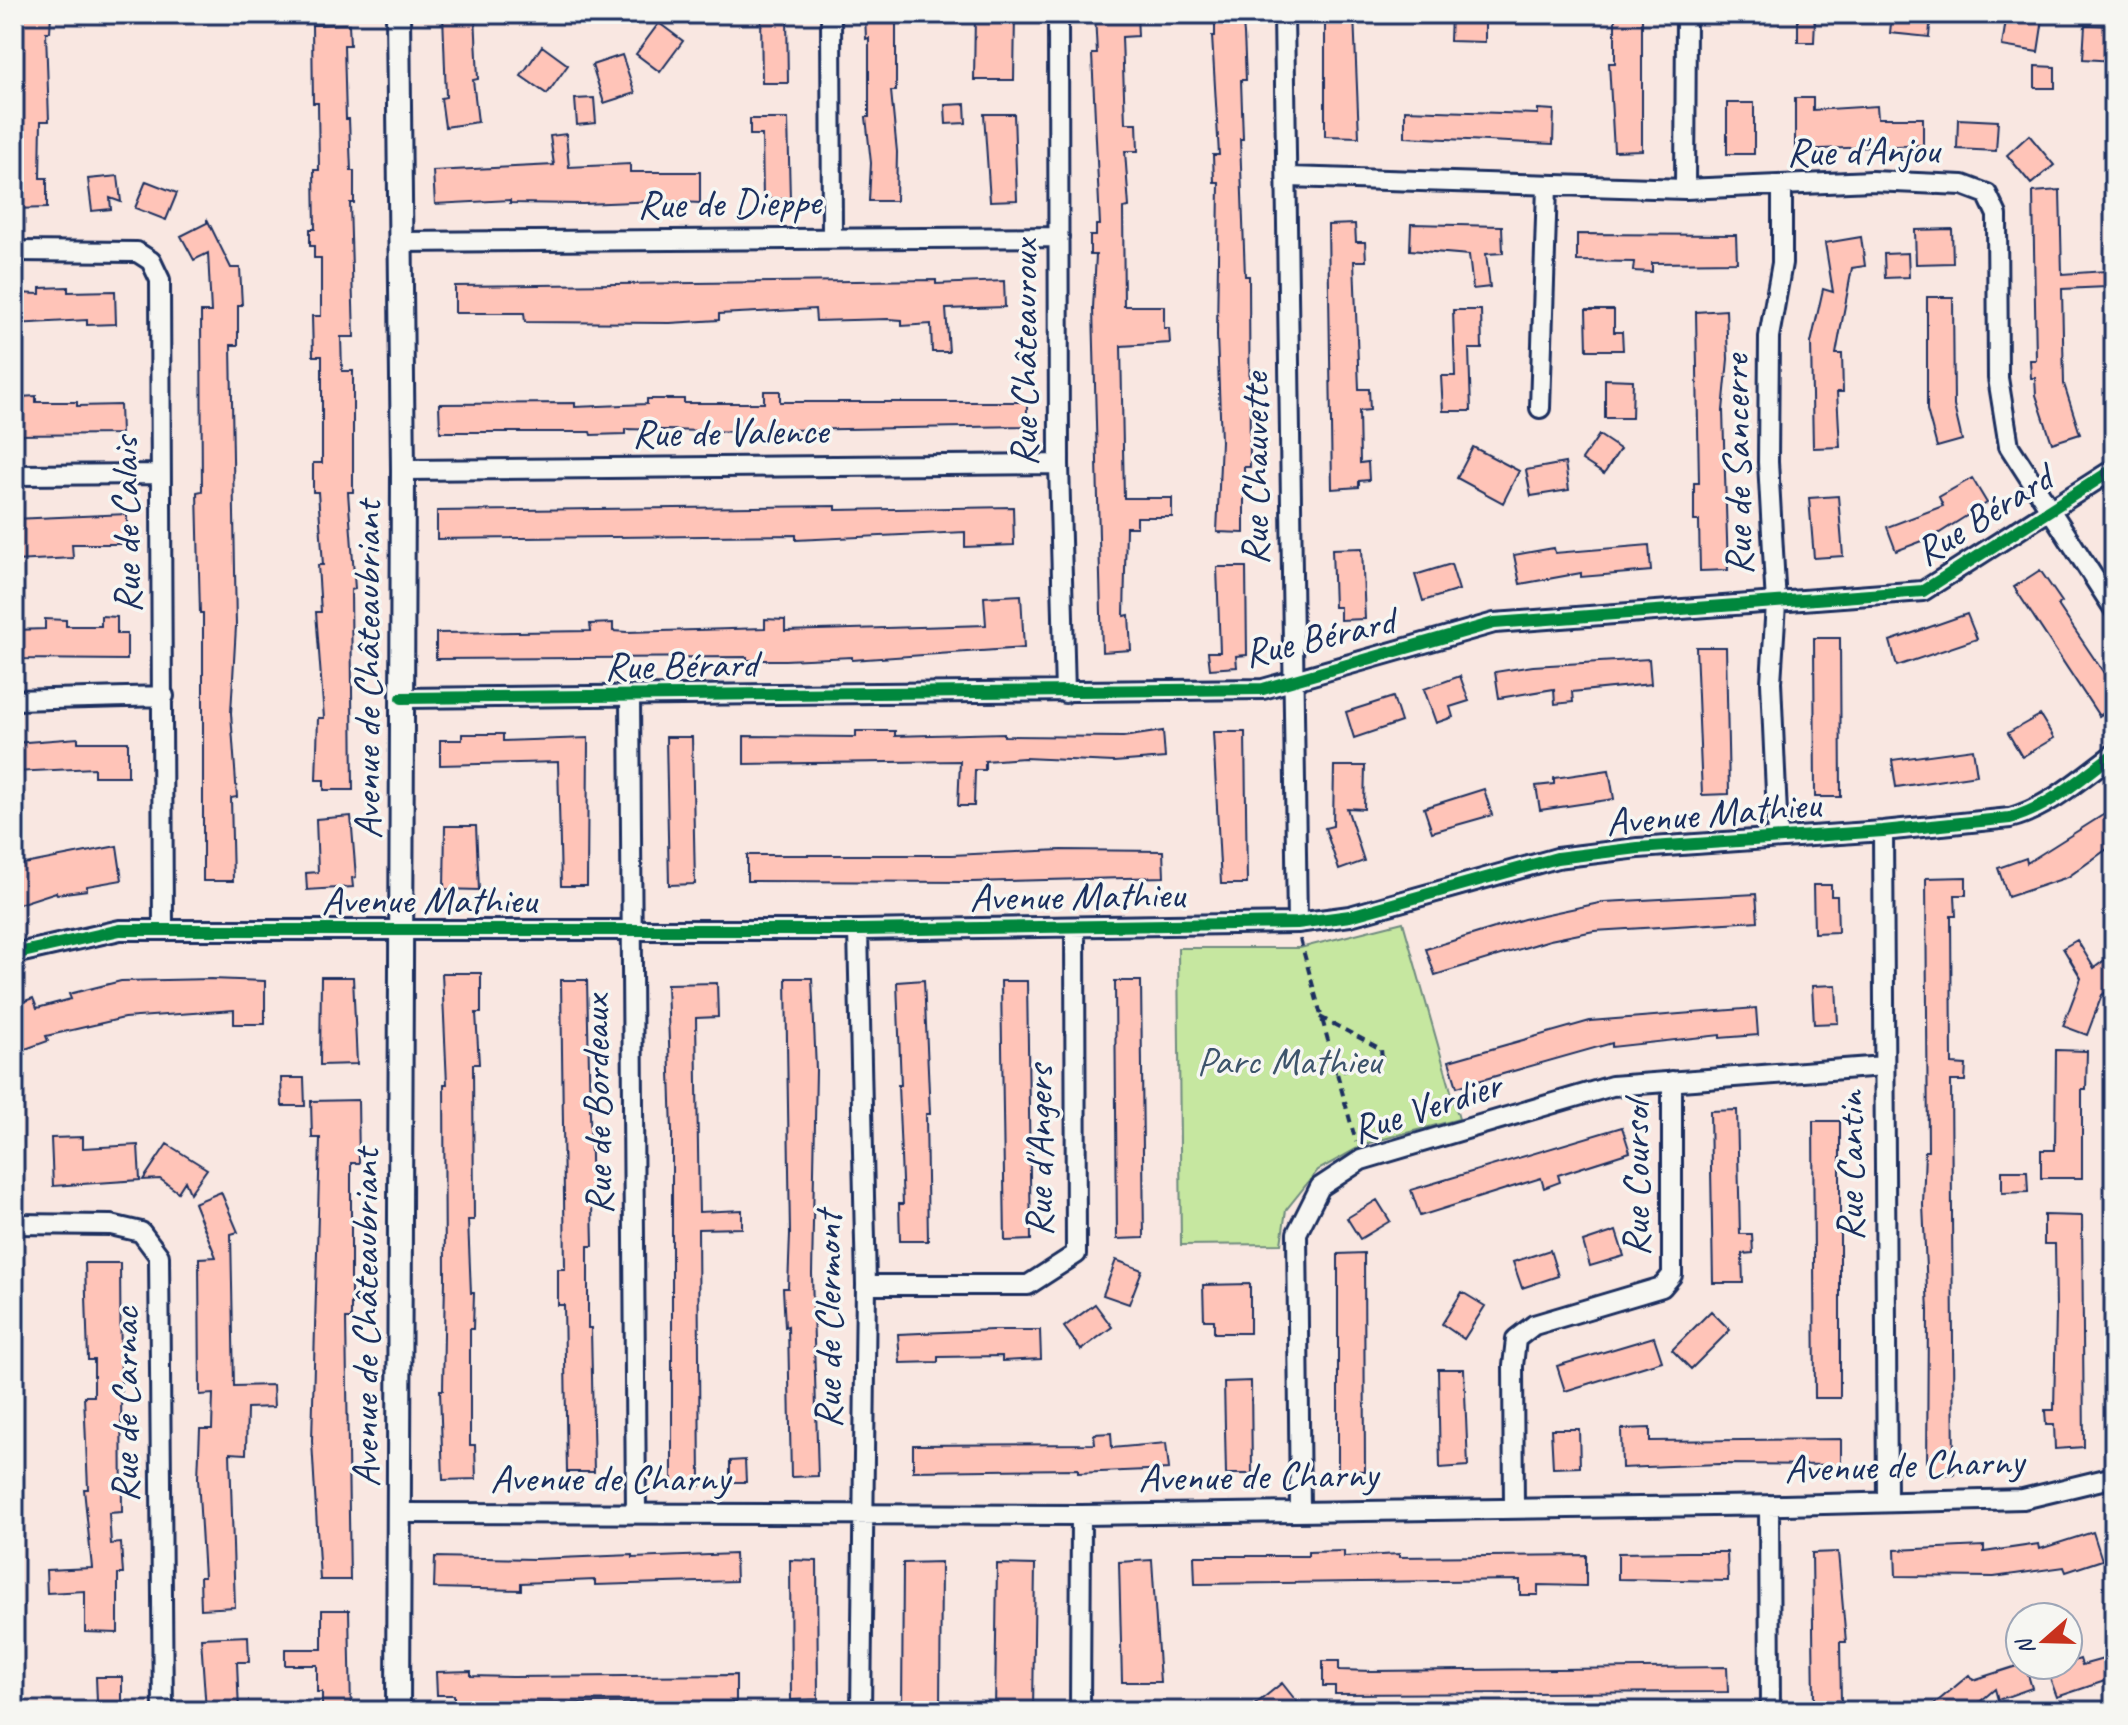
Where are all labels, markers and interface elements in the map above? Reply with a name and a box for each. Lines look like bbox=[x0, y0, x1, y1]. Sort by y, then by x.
street label: Rue d'Anjou bbox=[1786, 125, 1942, 177]
street label: Rue de Dieppe bbox=[637, 176, 824, 230]
street label: Rue Châteauroux bbox=[999, 236, 1049, 467]
street label: Rue de Sancerre bbox=[1710, 351, 1764, 576]
street label: Rue Chauvette bbox=[1230, 370, 1280, 565]
street label: Rue de Valence bbox=[631, 405, 832, 459]
street label: Rue de Calais bbox=[99, 433, 153, 614]
street label: Rue Bérard bbox=[1905, 450, 2066, 577]
street label: Avenue de Châteaubriant bbox=[342, 497, 392, 839]
street label: Rue Bérard bbox=[1239, 594, 1405, 679]
street label: Rue Bérard bbox=[604, 639, 763, 691]
street label: Avenue Mathieu bbox=[1604, 779, 1825, 847]
street label: Avenue Mathieu bbox=[969, 869, 1187, 923]
street label: Avenue Mathieu bbox=[322, 875, 539, 925]
street label: Rue de Bordeaux bbox=[570, 992, 624, 1215]
park label: Parc Mathieu bbox=[1197, 1036, 1383, 1086]
street label: Rue Verdier bbox=[1345, 1058, 1511, 1155]
street label: Rue d'Angers bbox=[1014, 1062, 1064, 1237]
street label: Rue Cantin bbox=[1825, 1089, 1875, 1241]
street label: Rue Coursol bbox=[1611, 1095, 1661, 1256]
street label: Avenue de Châteaubriant bbox=[340, 1145, 390, 1487]
street label: Rue de Clermont bbox=[803, 1206, 853, 1428]
street label: Rue de Carnac bbox=[100, 1306, 150, 1503]
street label: Avenue de Charny bbox=[1783, 1436, 2028, 1494]
street label: Avenue de Charny bbox=[1138, 1449, 1382, 1503]
street label: Avenue de Charny bbox=[490, 1453, 733, 1503]
north arrow bbox=[2004, 1601, 2084, 1681]
text: N bbox=[2010, 1633, 2042, 1659]

